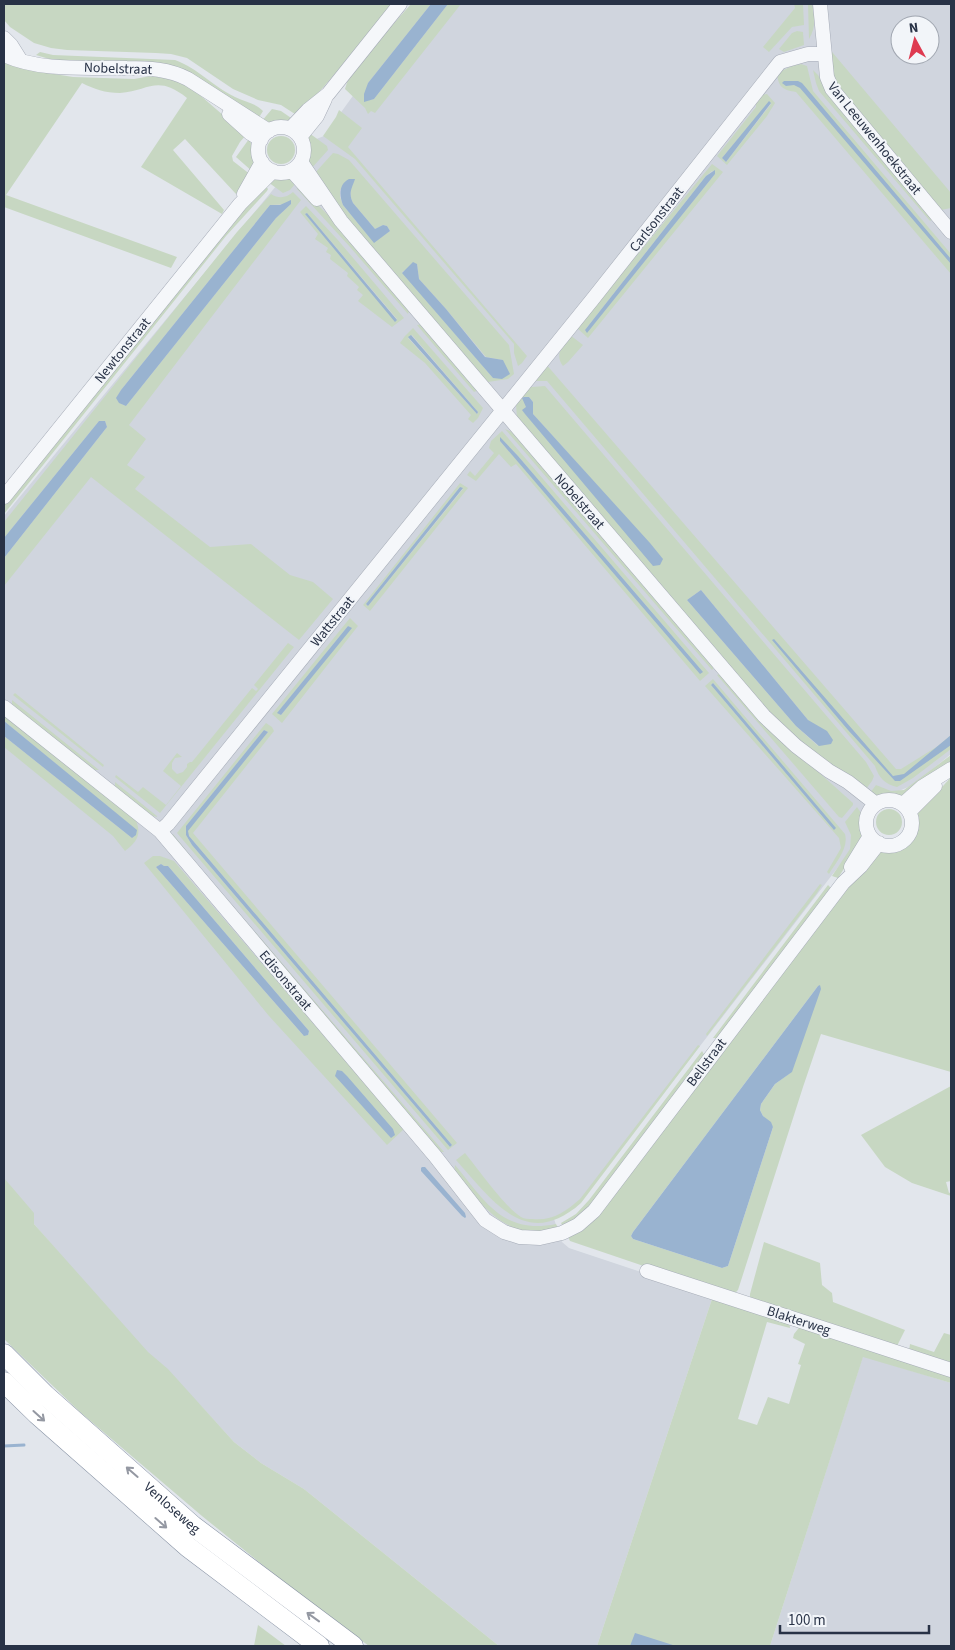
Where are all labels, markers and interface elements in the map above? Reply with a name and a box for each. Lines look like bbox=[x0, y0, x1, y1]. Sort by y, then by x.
north arrow bbox=[890, 15, 940, 65]
text: N bbox=[908, 18, 919, 39]
street label: Nobelstraat bbox=[83, 58, 153, 80]
street label: Van Leeuwenhoekstraat bbox=[822, 78, 926, 199]
street label: Carlsonstraat bbox=[625, 182, 689, 257]
street label: Newtonstraat bbox=[90, 313, 156, 388]
street label: Nobelstraat bbox=[549, 469, 609, 534]
street label: Wattstraat bbox=[306, 592, 360, 651]
street label: Edisonstraat bbox=[254, 946, 317, 1015]
street label: Bellstraat bbox=[682, 1034, 732, 1091]
street label: Blakterweg bbox=[764, 1301, 833, 1341]
one-way arrow bbox=[33, 1410, 46, 1422]
one-way arrow bbox=[126, 1467, 139, 1478]
street label: Venloseweg bbox=[139, 1478, 204, 1539]
one-way arrow bbox=[155, 1517, 168, 1529]
scale bar bbox=[780, 1602, 929, 1634]
text: 100 m bbox=[788, 1610, 826, 1631]
one-way arrow bbox=[306, 1612, 320, 1622]

